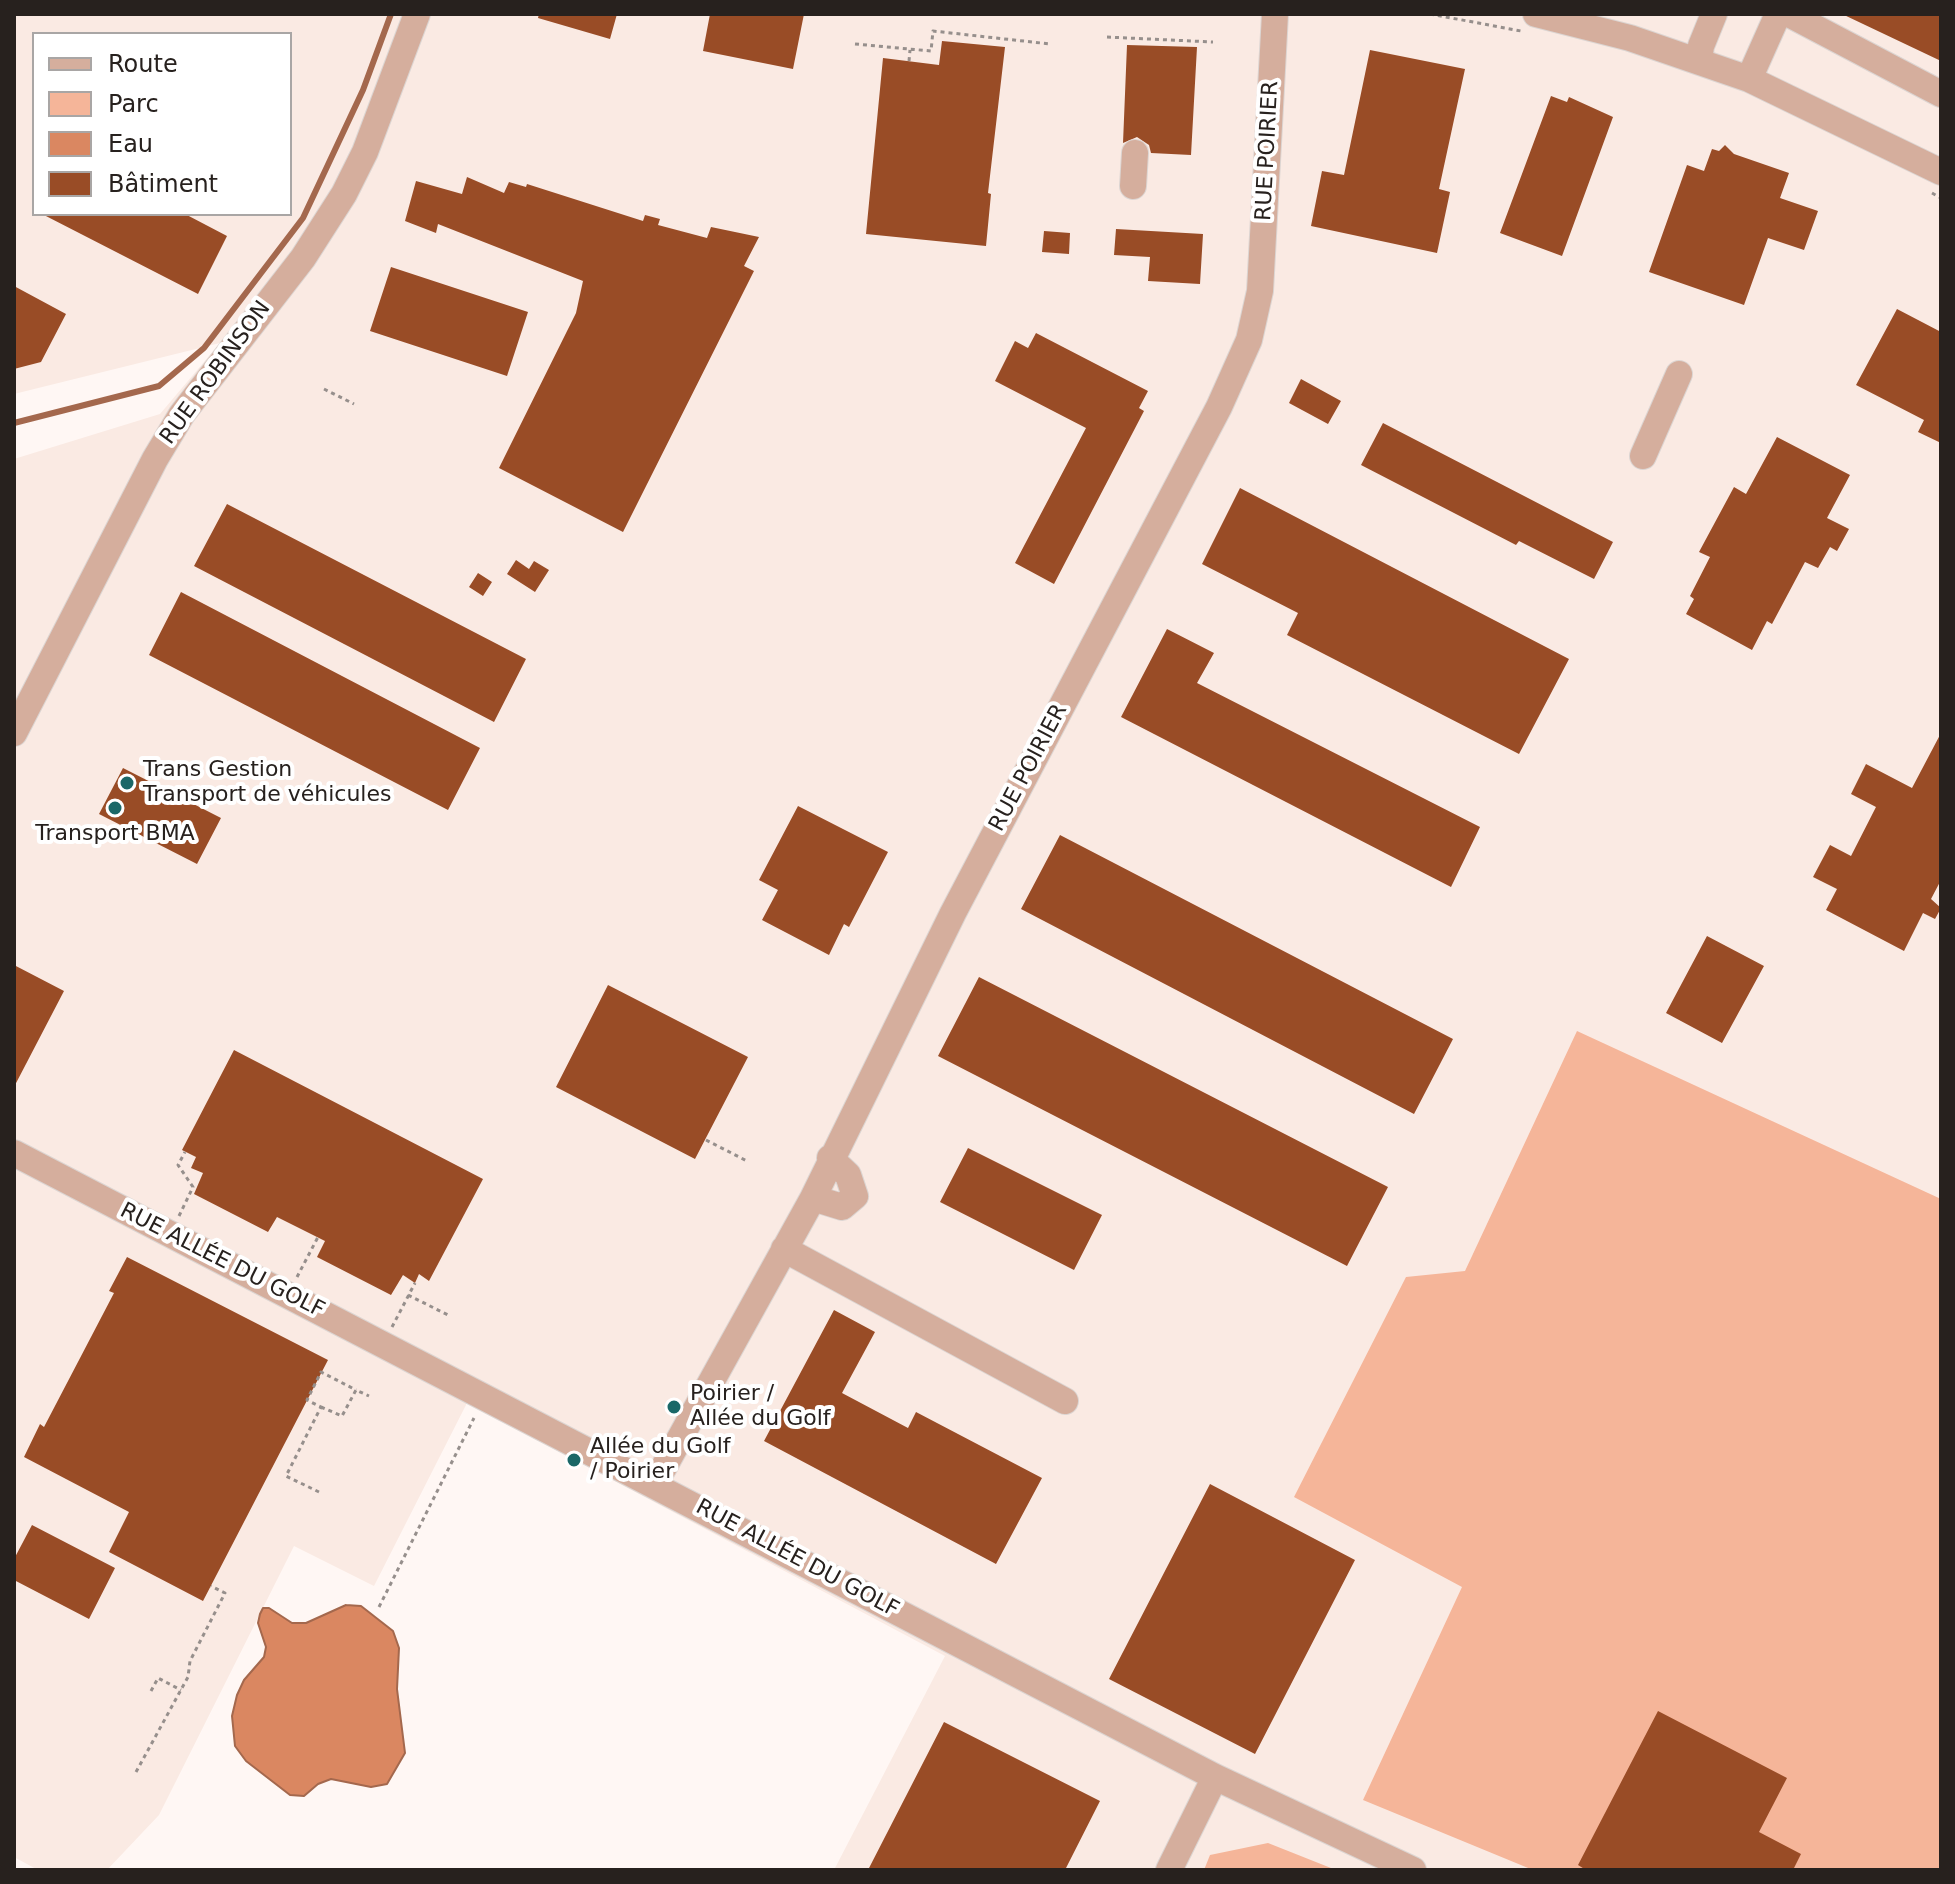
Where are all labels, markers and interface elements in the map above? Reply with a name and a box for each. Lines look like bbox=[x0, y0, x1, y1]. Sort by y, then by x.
legend bbox=[32, 32, 292, 216]
text: Route bbox=[108, 50, 178, 78]
street label: RUE POIRIER bbox=[1251, 80, 1285, 222]
text: Parc bbox=[108, 90, 159, 118]
text: Eau bbox=[108, 130, 153, 158]
text: Bâtiment bbox=[108, 170, 218, 198]
street label: RUE ROBINSON bbox=[155, 296, 277, 450]
street label: RUE POIRIER bbox=[984, 700, 1074, 836]
place label: Trans Gestion Transport de véhicules bbox=[143, 757, 391, 808]
marker: Trans Gestion Transport de véhicules bbox=[118, 774, 136, 792]
marker: Transport BMA bbox=[106, 799, 124, 817]
place label: Transport BMA bbox=[35, 821, 195, 847]
street label: RUE ALLÉE DU GOLF bbox=[115, 1198, 329, 1324]
place label: Poirier / Allée du Golf bbox=[690, 1381, 831, 1432]
marker: Poirier / Allée du Golf bbox=[665, 1398, 683, 1416]
place label: Allée du Golf / Poirier bbox=[590, 1434, 731, 1486]
marker: Allée du Golf / Poirier bbox=[565, 1451, 583, 1469]
street label: RUE ALLÉE DU GOLF bbox=[691, 1494, 903, 1624]

